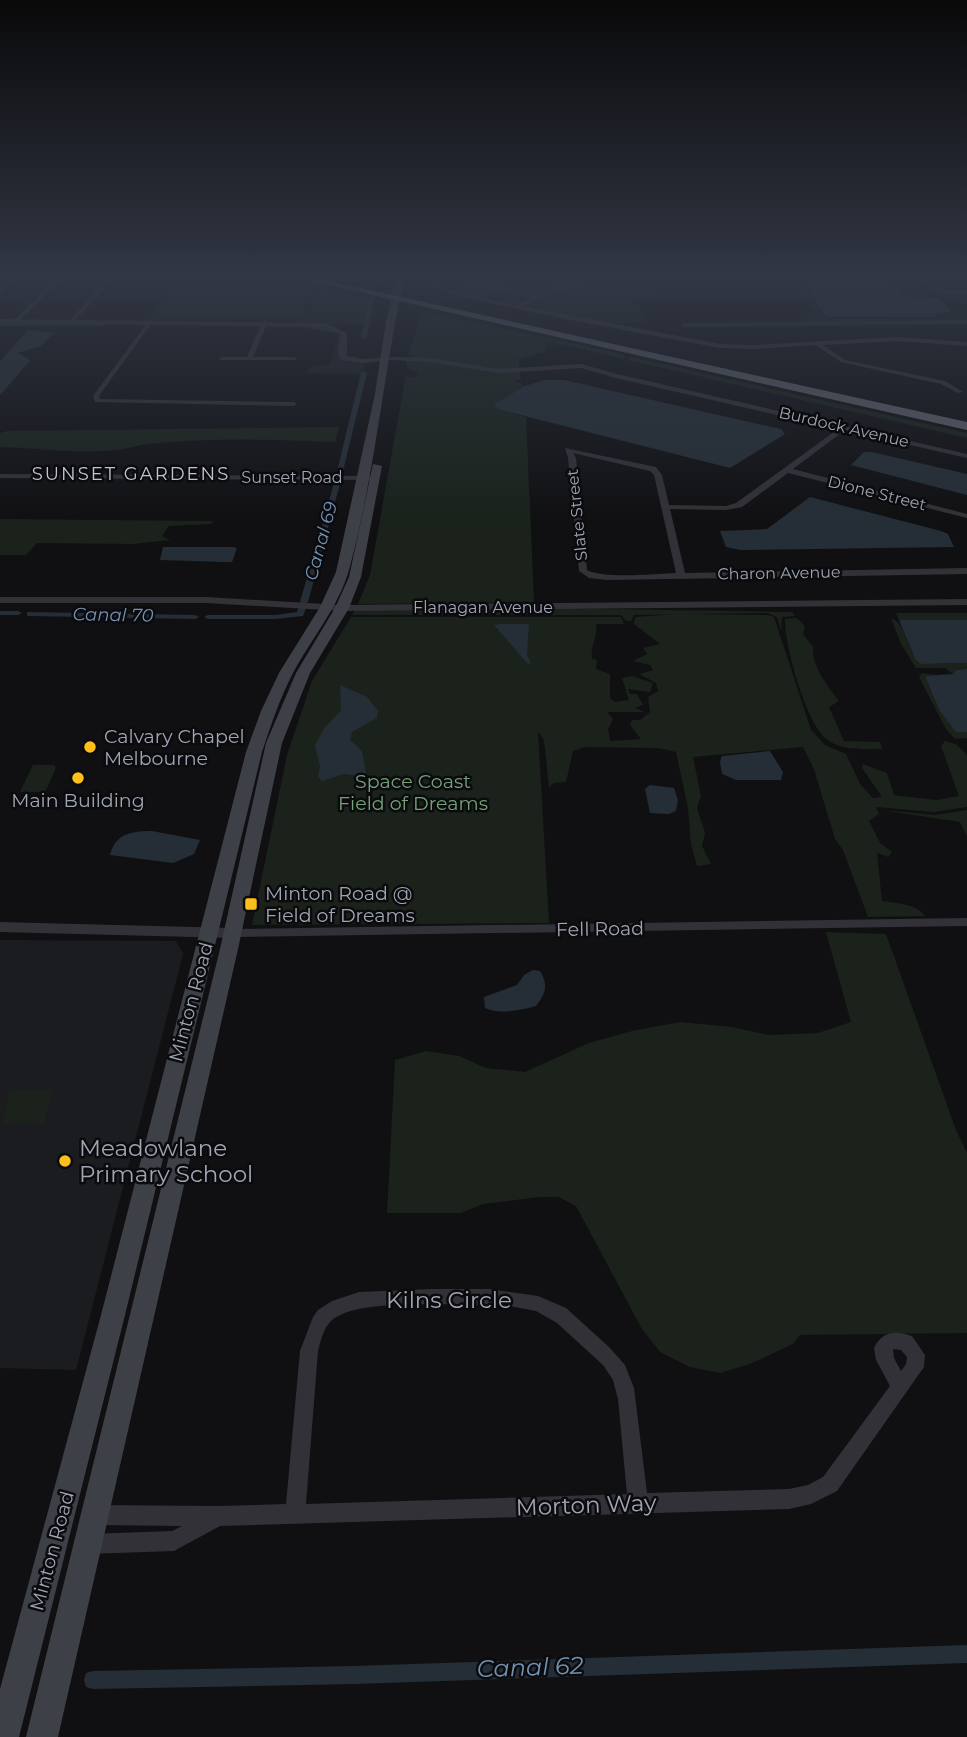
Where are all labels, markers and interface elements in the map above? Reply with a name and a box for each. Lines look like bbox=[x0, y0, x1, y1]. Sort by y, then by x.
street label: Burdock Avenue bbox=[777, 403, 911, 451]
district label: SUNSET GARDENS bbox=[32, 463, 230, 485]
street label: Sunset Road bbox=[241, 468, 343, 487]
street label: Slate Street bbox=[563, 468, 591, 562]
street label: Dione Street bbox=[826, 472, 929, 515]
water label: Canal 69 bbox=[300, 499, 342, 583]
street label: Charon Avenue bbox=[717, 562, 841, 584]
street label: Flanagan Avenue bbox=[413, 598, 553, 617]
water label: Canal 70 bbox=[72, 603, 154, 627]
place label: Calvary Chapel Melbourne bbox=[104, 725, 245, 770]
marker: Calvary Chapel Melbourne bbox=[82, 739, 98, 755]
marker: Main Building bbox=[70, 770, 86, 786]
park label: Space Coast Field of Dreams bbox=[338, 770, 488, 815]
place label: Main Building bbox=[11, 789, 145, 812]
place label: Minton Road @ Field of Dreams bbox=[265, 882, 415, 927]
marker: Minton Road @ Field of Dreams bbox=[243, 896, 259, 912]
street label: Fell Road bbox=[556, 917, 644, 941]
street label: Minton Road bbox=[164, 940, 218, 1064]
place label: Meadowlane Primary School bbox=[79, 1134, 253, 1188]
marker: Meadowlane Primary School bbox=[57, 1153, 73, 1169]
street label: Kilns Circle bbox=[386, 1286, 512, 1314]
street label: Minton Road bbox=[25, 1489, 79, 1613]
street label: Morton Way bbox=[515, 1489, 657, 1521]
water label: Canal 62 bbox=[476, 1651, 584, 1683]

